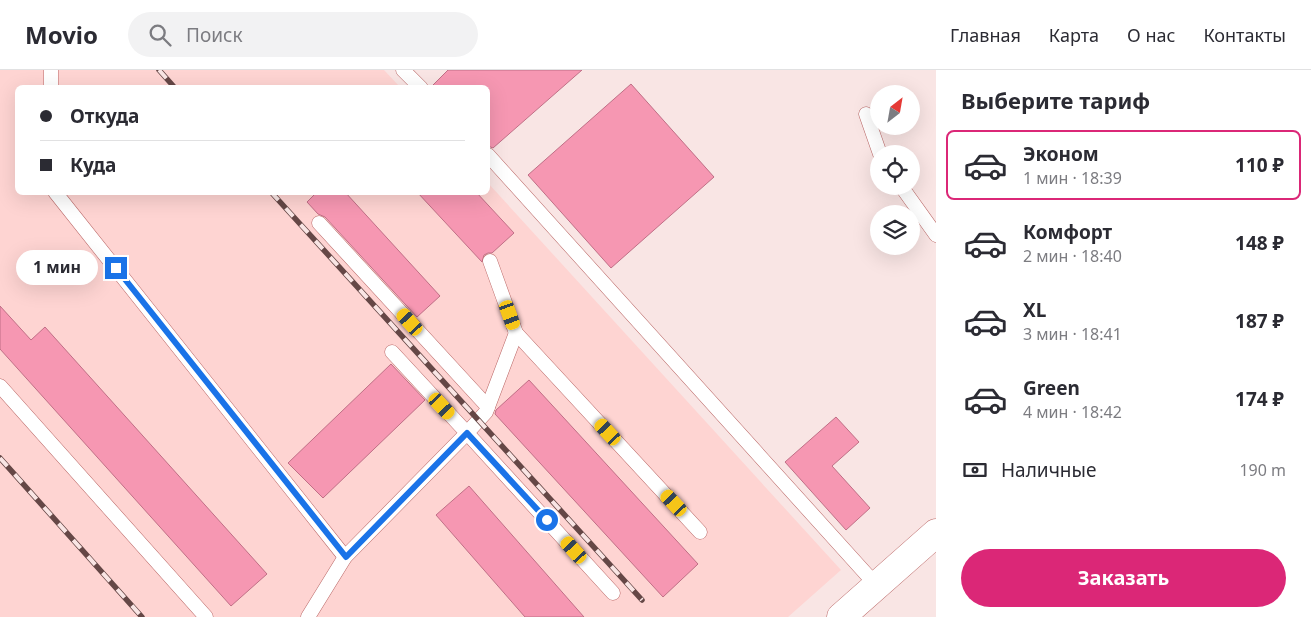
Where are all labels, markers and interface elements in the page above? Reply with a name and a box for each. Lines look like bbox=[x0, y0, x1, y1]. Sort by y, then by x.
search box bbox=[128, 12, 478, 57]
text: Movio bbox=[25, 18, 98, 51]
icon: search bbox=[146, 21, 174, 49]
text: Поиск bbox=[186, 22, 243, 48]
text: Главная bbox=[950, 23, 1021, 47]
text: Карта bbox=[1049, 23, 1099, 47]
text: О нас bbox=[1127, 23, 1175, 47]
text: Контакты bbox=[1203, 23, 1286, 47]
north arrow bbox=[870, 85, 920, 135]
map controls bbox=[870, 85, 920, 255]
text: Выберите тариф bbox=[961, 85, 1150, 115]
text: Откуда bbox=[70, 103, 139, 129]
text: Эконом bbox=[1023, 141, 1099, 167]
icon: car bbox=[963, 143, 1008, 188]
button: locate bbox=[870, 145, 920, 195]
text: Куда bbox=[70, 152, 116, 178]
text: 110 ₽ bbox=[1235, 152, 1284, 178]
text: 1 мин · 18:39 bbox=[1023, 167, 1122, 189]
button: layers bbox=[870, 205, 920, 255]
text: Комфорт bbox=[1023, 219, 1112, 245]
icon: car bbox=[963, 221, 1008, 266]
text: 148 ₽ bbox=[1235, 230, 1284, 256]
text: 2 мин · 18:40 bbox=[1023, 245, 1122, 267]
callout: 1 мин bbox=[16, 250, 98, 286]
text: 1 мин bbox=[33, 256, 81, 278]
route end bbox=[105, 257, 127, 279]
text: XL bbox=[1023, 297, 1046, 323]
car bbox=[497, 298, 522, 332]
icon: car bbox=[963, 299, 1008, 344]
car bbox=[394, 306, 425, 338]
text: 187 ₽ bbox=[1235, 308, 1284, 334]
text: 3 мин · 18:41 bbox=[1023, 323, 1122, 345]
text: Green bbox=[1023, 375, 1080, 401]
icon: car bbox=[963, 377, 1008, 422]
text: 174 ₽ bbox=[1235, 386, 1284, 412]
car bbox=[426, 390, 457, 422]
text: 4 мин · 18:42 bbox=[1023, 401, 1122, 423]
car bbox=[592, 416, 623, 448]
icon: cash bbox=[961, 456, 989, 484]
text: Наличные bbox=[1001, 457, 1096, 483]
text: 190 m bbox=[1239, 459, 1286, 481]
car bbox=[658, 487, 689, 519]
route start bbox=[536, 509, 558, 531]
car bbox=[558, 534, 589, 566]
button: Заказать bbox=[961, 549, 1286, 607]

